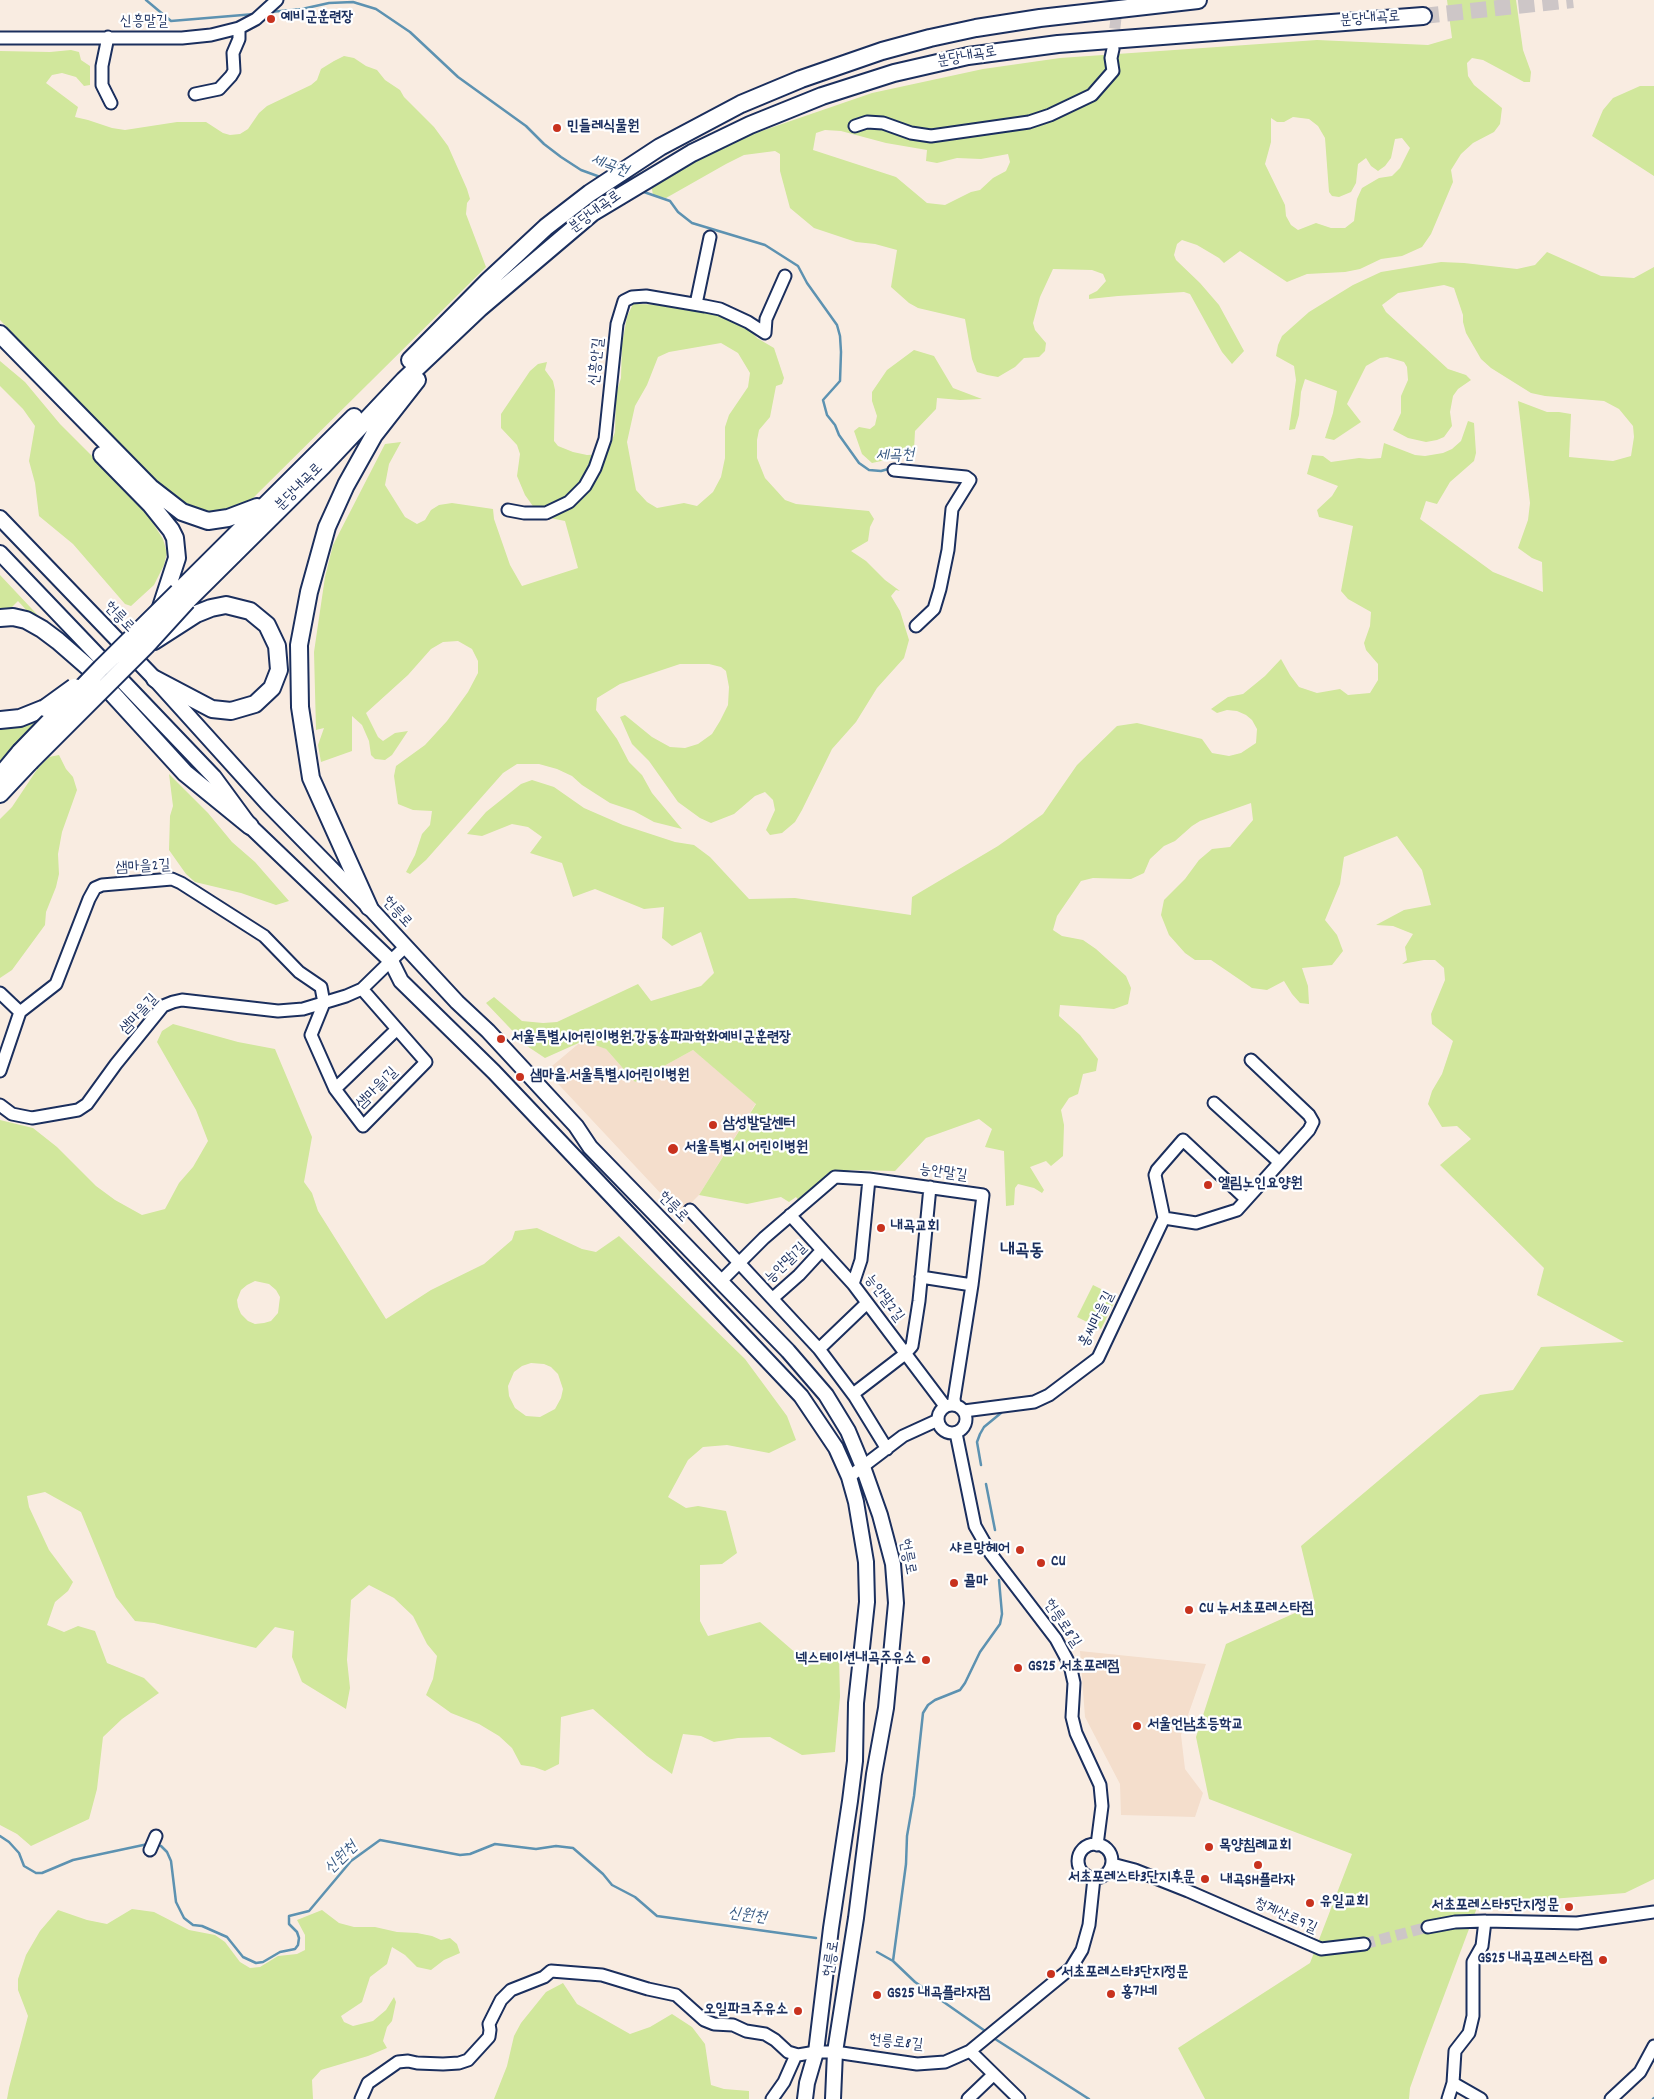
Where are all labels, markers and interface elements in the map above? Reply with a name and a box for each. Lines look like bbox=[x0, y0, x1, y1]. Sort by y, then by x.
street label: 분당내곡로 bbox=[1339, 9, 1401, 31]
place label: 예비군훈련장 bbox=[281, 10, 353, 28]
marker: 예비군훈련장 bbox=[265, 13, 277, 25]
street label: 신흥말길 bbox=[120, 14, 168, 32]
street label: 분당내곡로 bbox=[936, 44, 998, 72]
place label: 민들레식물원 bbox=[567, 119, 639, 137]
marker: 민들레식물원 bbox=[551, 122, 563, 134]
water label: 세곡천 bbox=[588, 151, 630, 183]
street label: 분당내곡로 bbox=[566, 188, 626, 238]
street label: 신흥안길 bbox=[587, 337, 609, 387]
water label: 세곡천 bbox=[875, 447, 915, 467]
street label: 분당내곡로 bbox=[272, 460, 328, 516]
street label: 헌릉로 bbox=[99, 599, 137, 637]
street label: 샘마을2길 bbox=[115, 858, 171, 878]
street label: 헌릉로 bbox=[377, 894, 415, 932]
street label: 샘마을길 bbox=[117, 991, 163, 1039]
place label: 서울특별시어린이병원.강동송파과학화예비군훈련장 bbox=[511, 1030, 791, 1048]
marker: 서울특별시어린이병원.강동송파과학화예비군훈련장 bbox=[495, 1033, 507, 1045]
street label: 샘마을1길 bbox=[353, 1064, 403, 1114]
place label: 샘마을.서울특별시어린이병원 bbox=[530, 1068, 689, 1086]
marker: 샘마을.서울특별시어린이병원 bbox=[514, 1071, 526, 1083]
place label: 삼성발달센터 bbox=[723, 1116, 795, 1134]
marker: 삼성발달센터 bbox=[707, 1119, 719, 1131]
place label: 서울특별시 어린이병원 bbox=[684, 1140, 808, 1158]
marker: 서울특별시 어린이병원 bbox=[666, 1142, 680, 1156]
street label: 능안말길 bbox=[918, 1162, 968, 1186]
place label: 엘림노인요양원 bbox=[1218, 1176, 1302, 1194]
marker: 엘림노인요양원 bbox=[1202, 1179, 1214, 1191]
street label: 헌릉로 bbox=[653, 1189, 691, 1227]
place label: 내곡교회 bbox=[891, 1219, 939, 1237]
marker: 내곡교회 bbox=[875, 1222, 887, 1234]
street label: 능안말1길 bbox=[762, 1240, 812, 1288]
district label: 내곡동 bbox=[1000, 1242, 1044, 1264]
street label: 능안말2길 bbox=[859, 1272, 907, 1326]
street label: 홍씨마을길 bbox=[1076, 1289, 1120, 1351]
street label: 헌릉로 bbox=[894, 1538, 918, 1576]
place label: 샤르망헤어 bbox=[950, 1541, 1010, 1559]
marker: 샤르망헤어 bbox=[1014, 1544, 1026, 1556]
place label: CU bbox=[1051, 1554, 1066, 1572]
marker: CU bbox=[1035, 1557, 1047, 1569]
place label: 콜마 bbox=[964, 1574, 988, 1592]
marker: 콜마 bbox=[948, 1577, 960, 1589]
street label: 헌릉로8길 bbox=[1038, 1596, 1084, 1652]
place label: CU 뉴서초포레스타점 bbox=[1199, 1601, 1314, 1619]
marker: CU 뉴서초포레스타점 bbox=[1183, 1604, 1195, 1616]
place label: 넥스테이션내곡주유소 bbox=[795, 1651, 916, 1669]
marker: 넥스테이션내곡주유소 bbox=[920, 1654, 932, 1666]
place label: GS25 서초포레점 bbox=[1028, 1659, 1119, 1677]
marker: GS25 서초포레점 bbox=[1012, 1662, 1024, 1674]
place label: 서울언남초등학교 bbox=[1147, 1717, 1244, 1735]
marker: 서울언남초등학교 bbox=[1131, 1720, 1143, 1732]
place label: 목양침례교회 bbox=[1219, 1838, 1291, 1856]
water label: 신원천 bbox=[321, 1839, 363, 1879]
marker: 목양침례교회 bbox=[1203, 1841, 1215, 1853]
marker: 내곡SH플라자 bbox=[1252, 1859, 1264, 1871]
place label: 서초포레스타3단지후문 bbox=[1068, 1870, 1195, 1888]
marker: 서초포레스타3단지후문 bbox=[1199, 1873, 1211, 1885]
place label: 내곡SH플라자 bbox=[1221, 1873, 1295, 1891]
place label: 유일교회 bbox=[1320, 1894, 1368, 1912]
street label: 청계산로9길 bbox=[1251, 1895, 1319, 1939]
marker: 유일교회 bbox=[1304, 1897, 1316, 1909]
place label: 서초포레스타5단지정문 bbox=[1431, 1898, 1559, 1916]
marker: 서초포레스타5단지정문 bbox=[1563, 1901, 1575, 1913]
water label: 신원천 bbox=[727, 1905, 767, 1929]
street label: 헌릉로 bbox=[821, 1940, 845, 1978]
place label: GS25 내곡포레스타점 bbox=[1477, 1951, 1593, 1969]
marker: GS25 내곡포레스타점 bbox=[1597, 1954, 1609, 1966]
place label: 서초포레스타3단지정문 bbox=[1061, 1965, 1188, 1983]
marker: 서초포레스타3단지정문 bbox=[1045, 1968, 1057, 1980]
place label: 홍가네 bbox=[1121, 1985, 1157, 2003]
place label: GS25 내곡플라자점 bbox=[887, 1986, 991, 2004]
marker: 홍가네 bbox=[1105, 1988, 1117, 2000]
marker: GS25 내곡플라자점 bbox=[871, 1989, 883, 2001]
place label: 오일파크주유소 bbox=[704, 2002, 788, 2020]
marker: 오일파크주유소 bbox=[792, 2005, 804, 2017]
street label: 헌릉로8길 bbox=[868, 2032, 924, 2056]

